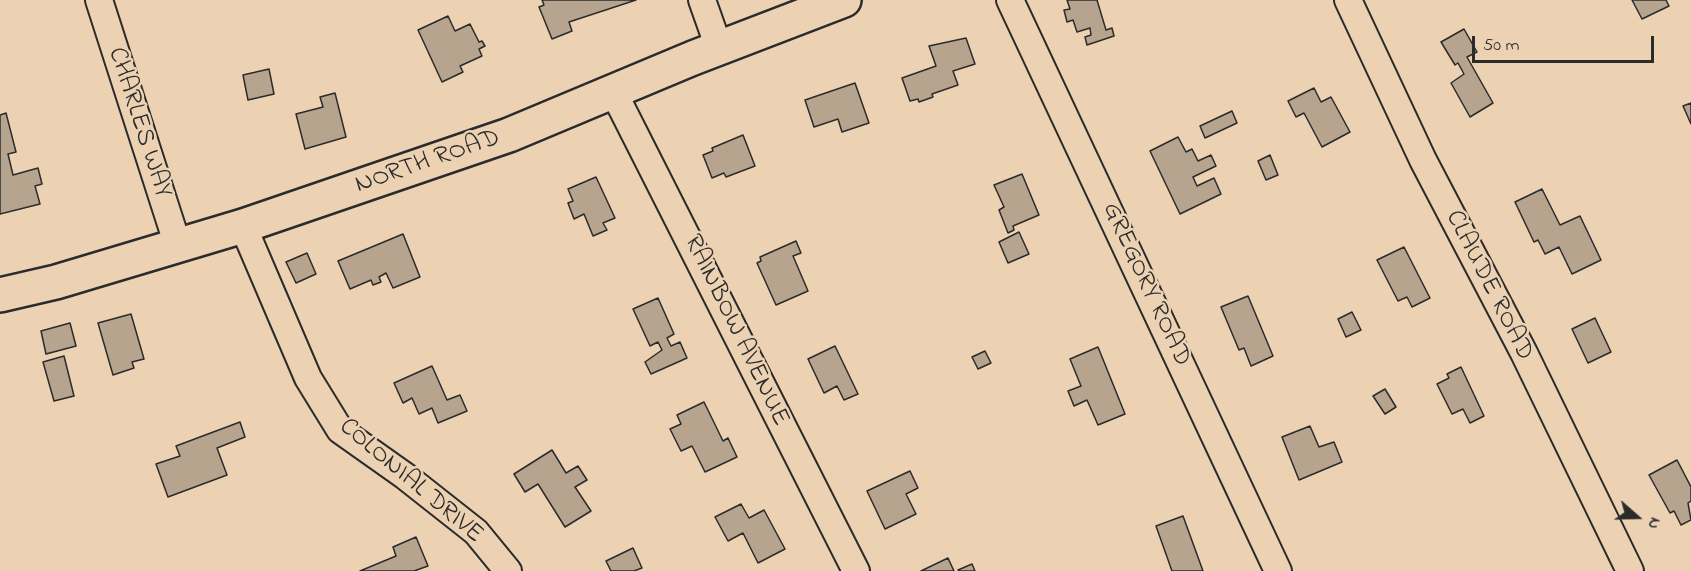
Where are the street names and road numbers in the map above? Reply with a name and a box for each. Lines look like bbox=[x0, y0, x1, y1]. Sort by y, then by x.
street label: CHARLES WAY bbox=[99, 44, 177, 202]
street label: NORTH ROAD bbox=[352, 124, 504, 202]
street label: GREGORY ROAD bbox=[1093, 198, 1197, 372]
street label: CLAUDE ROAD bbox=[1437, 206, 1539, 366]
street label: RAINBOW AVENUE bbox=[675, 230, 795, 432]
street label: COLONIAL DRIVE bbox=[331, 413, 489, 551]

